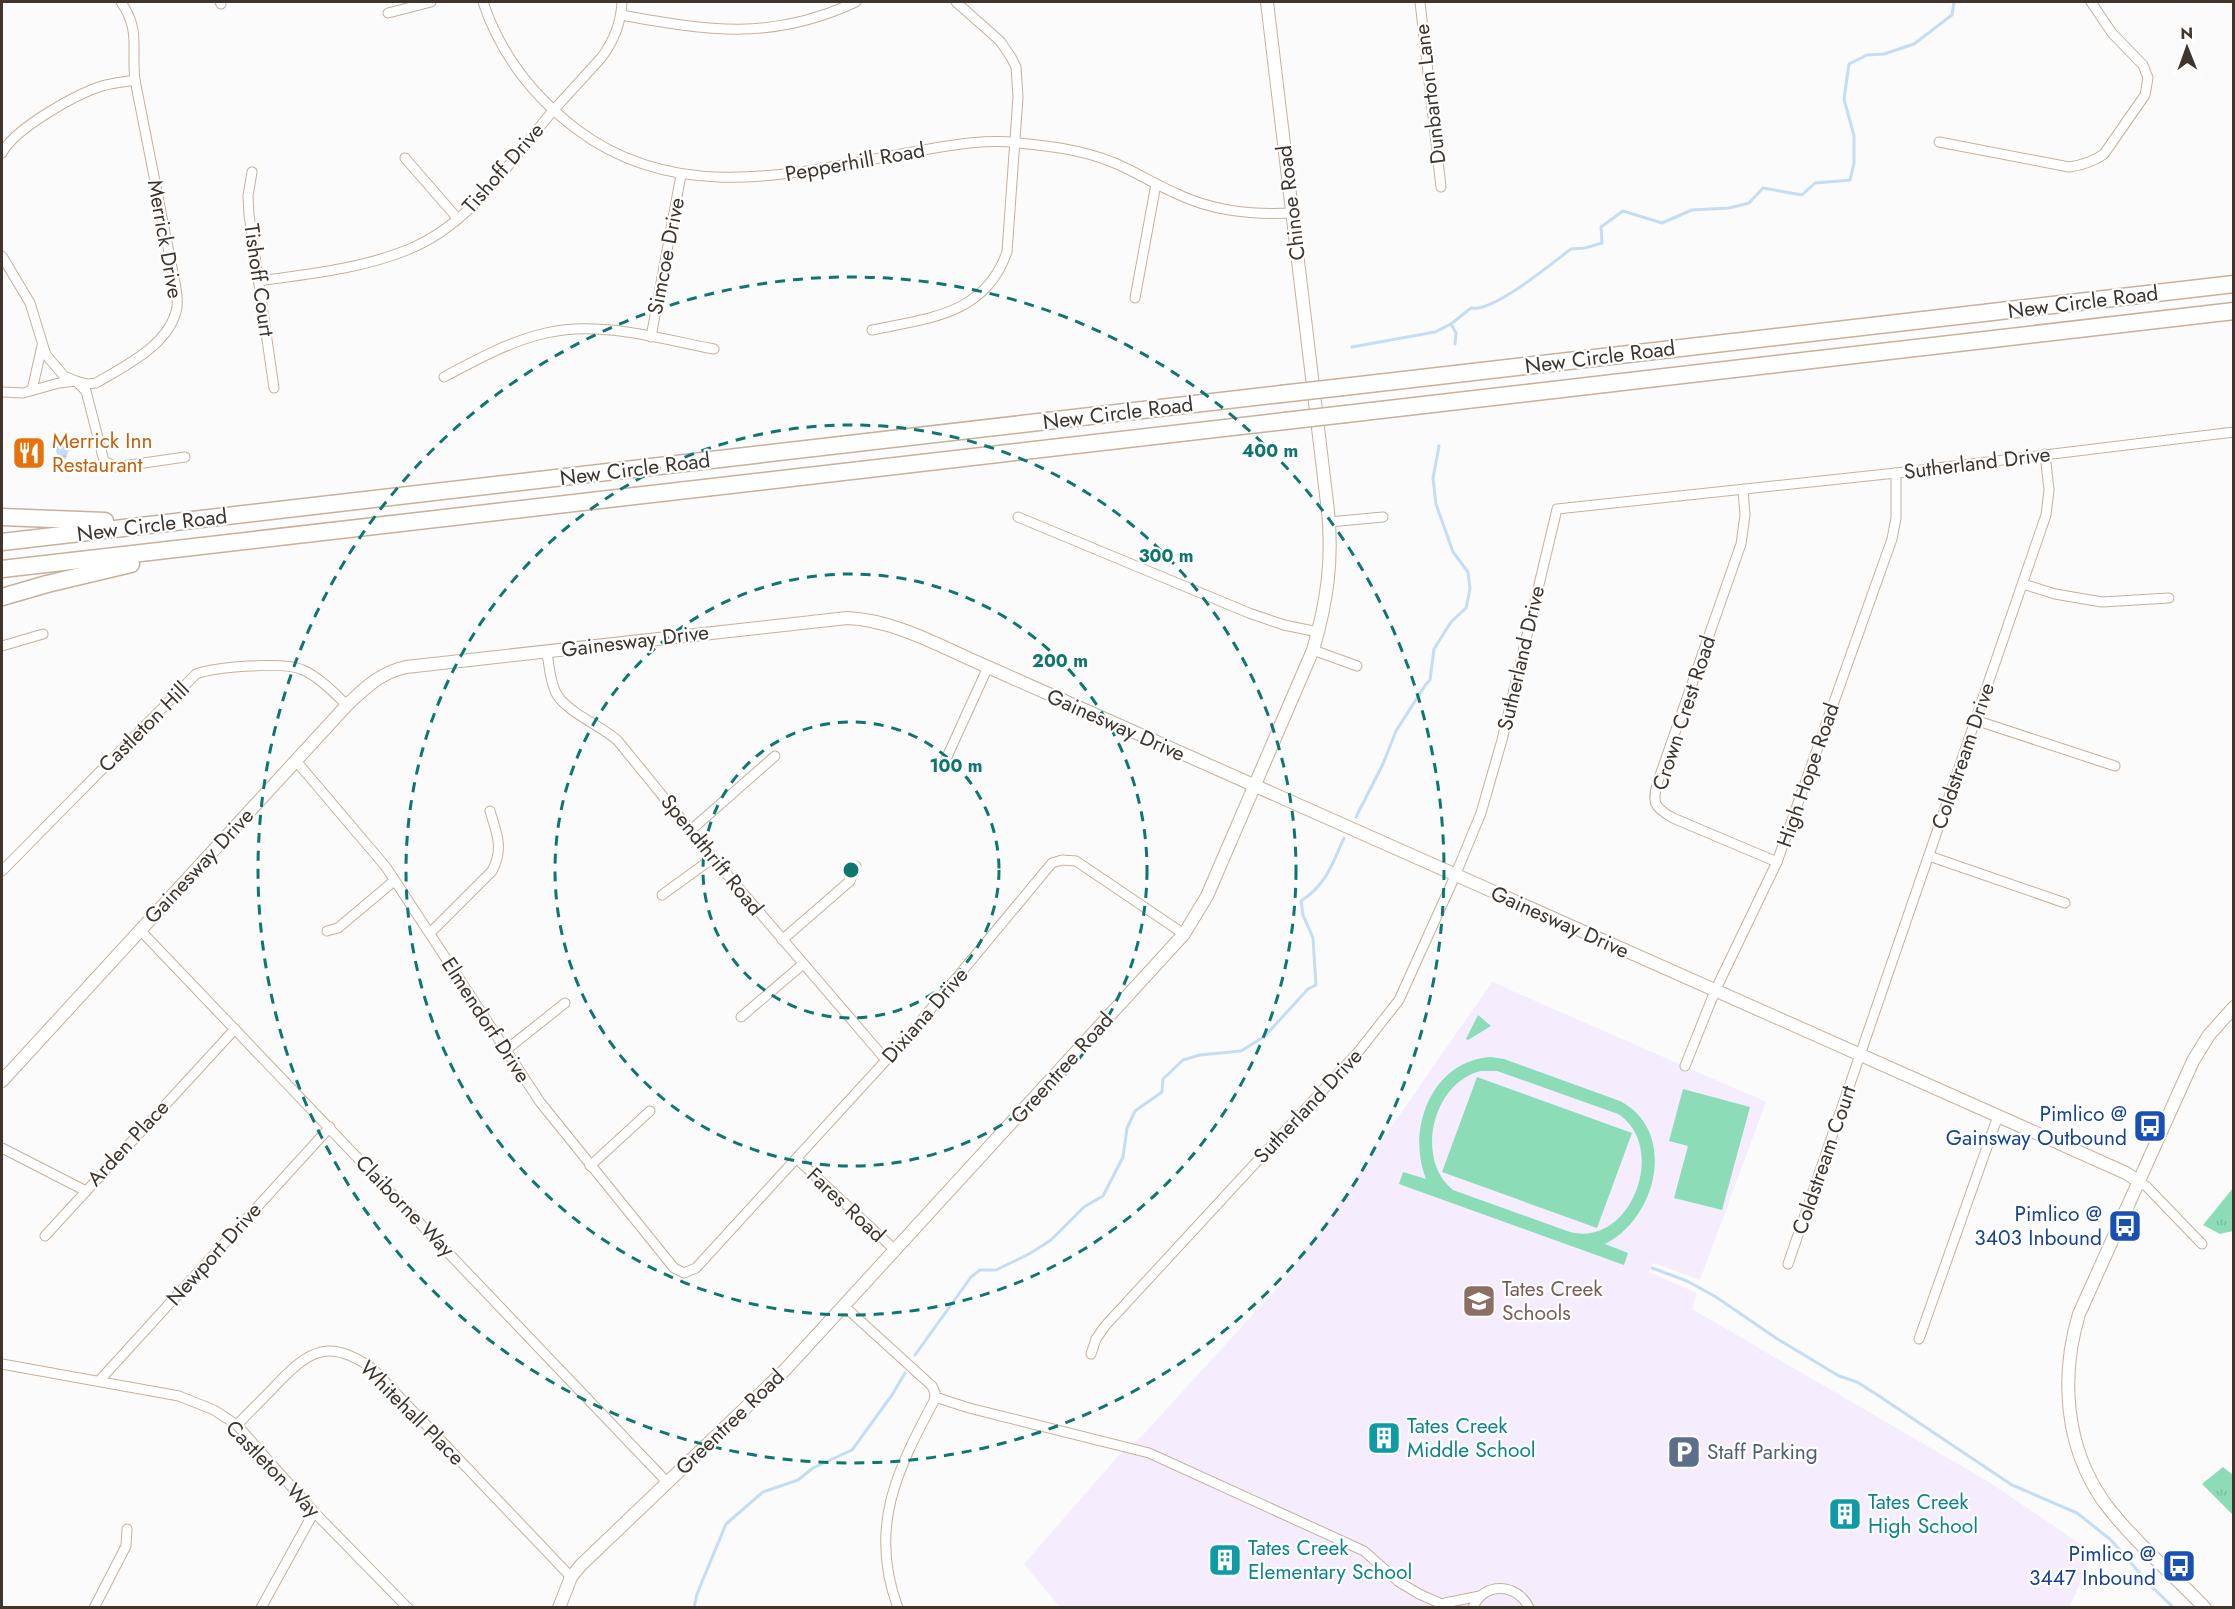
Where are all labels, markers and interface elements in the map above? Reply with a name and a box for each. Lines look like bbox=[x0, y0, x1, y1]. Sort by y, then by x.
north arrow bbox=[2157, 18, 2217, 78]
street label: Dunbarton Lane bbox=[1407, 22, 1453, 166]
text: N bbox=[2180, 22, 2193, 45]
street label: Tishoff Drive bbox=[455, 116, 551, 220]
street label: Pepperhill Road bbox=[783, 135, 927, 189]
street label: Chinoe Road bbox=[1269, 144, 1313, 262]
street label: Merrick Drive bbox=[140, 177, 190, 301]
street label: Simcoe Drive bbox=[640, 195, 692, 317]
street label: Tishoff Court bbox=[236, 222, 282, 338]
street label: New Circle Road bbox=[2006, 278, 2160, 326]
street label: New Circle Road bbox=[1523, 333, 1677, 381]
street label: New Circle Road bbox=[1041, 389, 1195, 437]
place label: Merrick Inn Restaurant bbox=[52, 426, 152, 480]
restaurant icon: Merrick Inn Restaurant bbox=[11, 435, 47, 471]
text: 400 m bbox=[1242, 438, 1298, 464]
street label: Sutherland Drive bbox=[1902, 439, 2052, 487]
street label: New Circle Road bbox=[558, 445, 712, 493]
street label: New Circle Road bbox=[75, 501, 229, 549]
text: 300 m bbox=[1138, 543, 1194, 569]
street label: Sutherland Drive bbox=[1490, 583, 1552, 733]
street label: Gainesway Drive bbox=[559, 617, 711, 665]
street label: Crown Crest Road bbox=[1645, 632, 1723, 794]
text: 200 m bbox=[1032, 648, 1088, 674]
street label: Castleton Hill bbox=[92, 675, 196, 779]
street label: Coldstream Drive bbox=[1924, 678, 2002, 833]
street label: Gainesway Drive bbox=[1042, 681, 1190, 769]
street label: High Hope Road bbox=[1769, 699, 1847, 851]
text: 100 m bbox=[929, 753, 983, 779]
street label: Spendthrift Road bbox=[654, 788, 770, 922]
street label: Gainesway Drive bbox=[137, 801, 261, 931]
centre of rings bbox=[841, 860, 861, 880]
street label: Gainesway Drive bbox=[1486, 878, 1634, 966]
street label: Elmendorf Drive bbox=[434, 951, 538, 1089]
street label: Dixiana Drive bbox=[875, 960, 975, 1069]
street label: Greentree Road bbox=[1004, 1006, 1120, 1130]
street label: Sutherland Drive bbox=[1247, 1042, 1369, 1170]
street label: Coldstream Court bbox=[1784, 1081, 1864, 1239]
street label: Arden Place bbox=[80, 1093, 176, 1193]
place label: Pimlico @ Gainsway Outbound bbox=[1946, 1099, 2127, 1153]
bus stop icon: Pimlico @ Gainsway Outbound bbox=[2132, 1108, 2168, 1144]
street label: Claiborne Way bbox=[349, 1148, 462, 1264]
street label: Fares Road bbox=[800, 1161, 892, 1249]
street label: Newport Drive bbox=[159, 1196, 269, 1312]
place label: Pimlico @ 3403 Inbound bbox=[1974, 1199, 2102, 1253]
bus stop icon: Pimlico @ 3403 Inbound bbox=[2107, 1208, 2143, 1244]
place label: Tates Creek Schools bbox=[1502, 1274, 1603, 1328]
school or university icon: Tates Creek Schools bbox=[1461, 1283, 1497, 1319]
street label: Whitehall Place bbox=[353, 1354, 471, 1472]
street label: Greentree Road bbox=[669, 1362, 791, 1482]
place label: Tates Creek Middle School bbox=[1407, 1411, 1536, 1465]
street label: Castleton Way bbox=[219, 1413, 328, 1525]
building icon: Tates Creek Middle School bbox=[1366, 1420, 1402, 1456]
parking icon: Staff Parking bbox=[1666, 1434, 1702, 1470]
place label: Staff Parking bbox=[1707, 1437, 1818, 1467]
place label: Tates Creek High School bbox=[1868, 1487, 1978, 1541]
building icon: Tates Creek High School bbox=[1827, 1496, 1863, 1532]
place label: Tates Creek Elementary School bbox=[1248, 1533, 1412, 1587]
place label: Pimlico @ 3447 Inbound bbox=[2029, 1539, 2156, 1593]
building icon: Tates Creek Elementary School bbox=[1207, 1542, 1243, 1578]
bus stop icon: Pimlico @ 3447 Inbound bbox=[2161, 1548, 2197, 1584]

